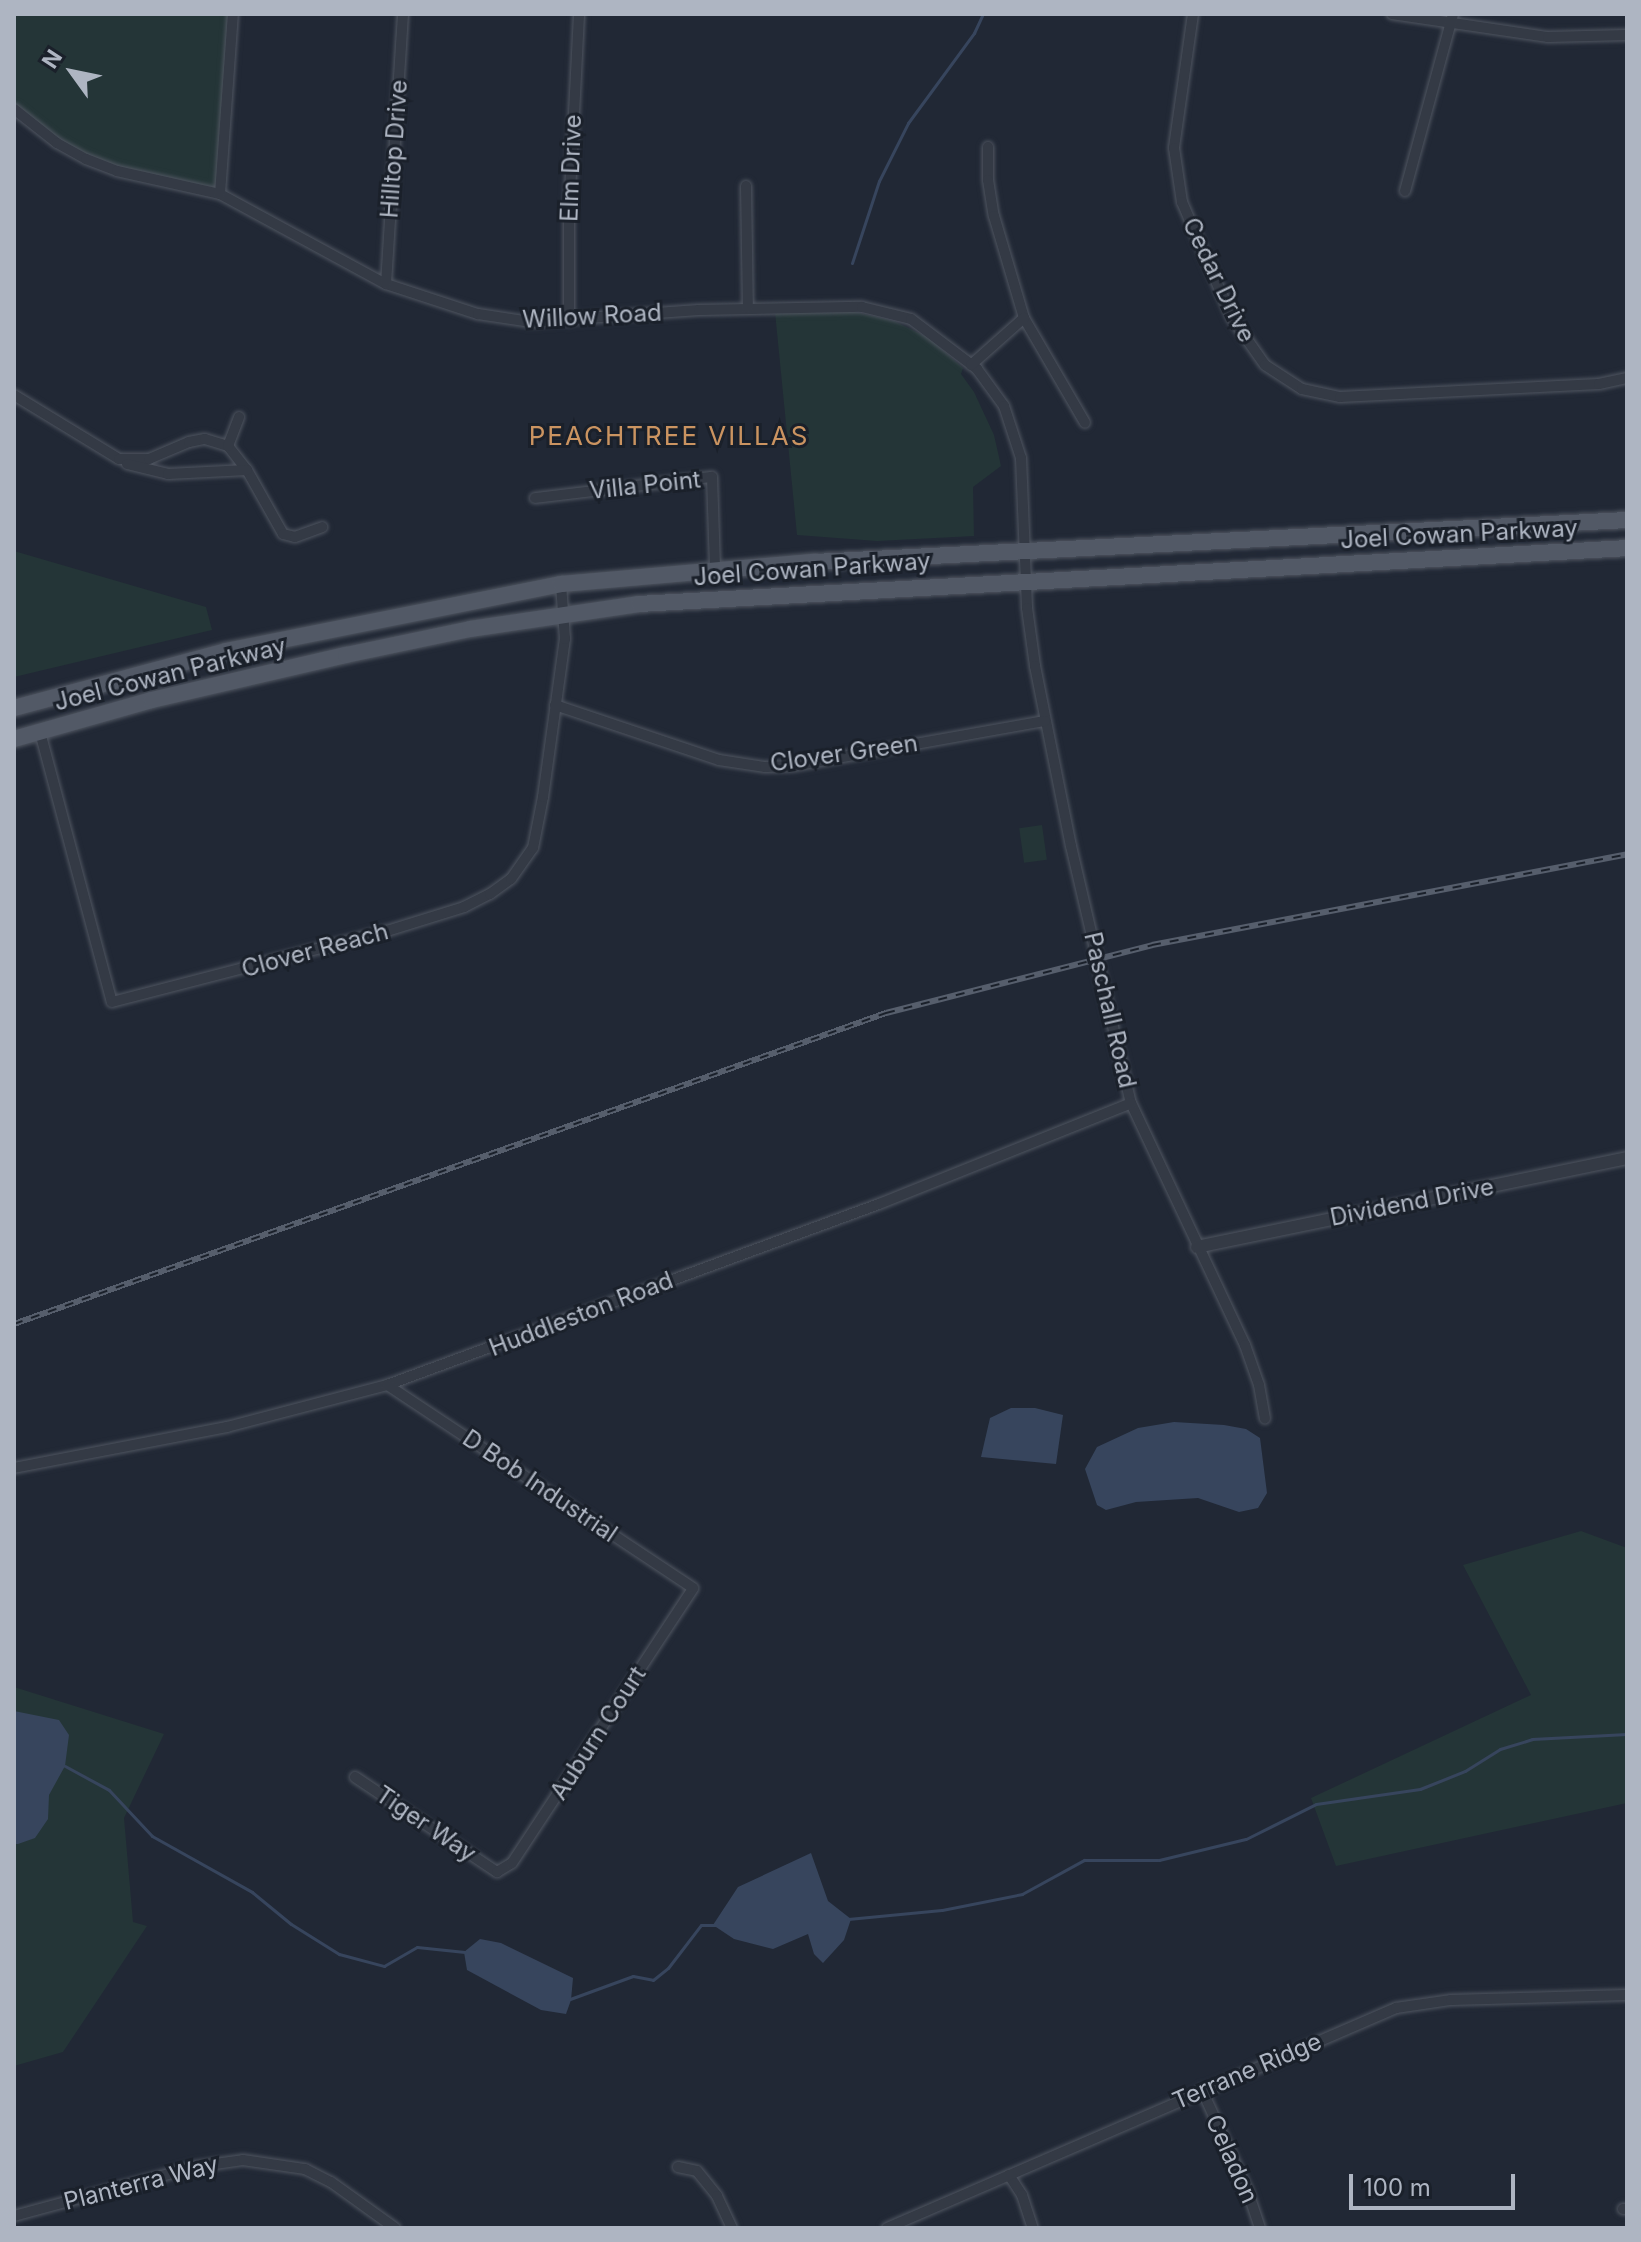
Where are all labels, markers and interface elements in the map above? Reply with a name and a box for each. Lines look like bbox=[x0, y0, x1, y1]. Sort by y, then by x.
north arrow bbox=[32, 32, 112, 112]
text: N bbox=[36, 45, 67, 73]
street label: Hilltop Drive bbox=[375, 79, 413, 219]
street label: Elm Drive bbox=[555, 114, 587, 222]
street label: Cedar Drive bbox=[1176, 213, 1262, 347]
street label: Willow Road bbox=[522, 298, 662, 334]
district label: PEACHTREE VILLAS bbox=[529, 420, 809, 452]
street label: Villa Point bbox=[588, 465, 702, 505]
street label: Joel Cowan Parkway bbox=[1339, 513, 1579, 555]
street label: Joel Cowan Parkway bbox=[692, 546, 932, 592]
street label: Joel Cowan Parkway bbox=[51, 631, 289, 717]
street label: Clover Green bbox=[768, 728, 920, 778]
street label: Clover Reach bbox=[238, 917, 392, 983]
street label: Paschall Road bbox=[1078, 929, 1142, 1091]
street label: Dividend Drive bbox=[1328, 1172, 1496, 1232]
street label: Huddleston Road bbox=[485, 1266, 677, 1362]
street label: D Bob Industrial bbox=[457, 1424, 623, 1548]
street label: Auburn Court bbox=[544, 1661, 652, 1805]
street label: Tiger Way bbox=[370, 1780, 482, 1868]
street label: Terrane Ridge bbox=[1168, 2027, 1326, 2115]
street label: Celadon bbox=[1200, 2110, 1264, 2208]
street label: Planterra Way bbox=[61, 2150, 221, 2216]
scale bar bbox=[1353, 2158, 1519, 2208]
text: 100 m bbox=[1363, 2173, 1431, 2202]

